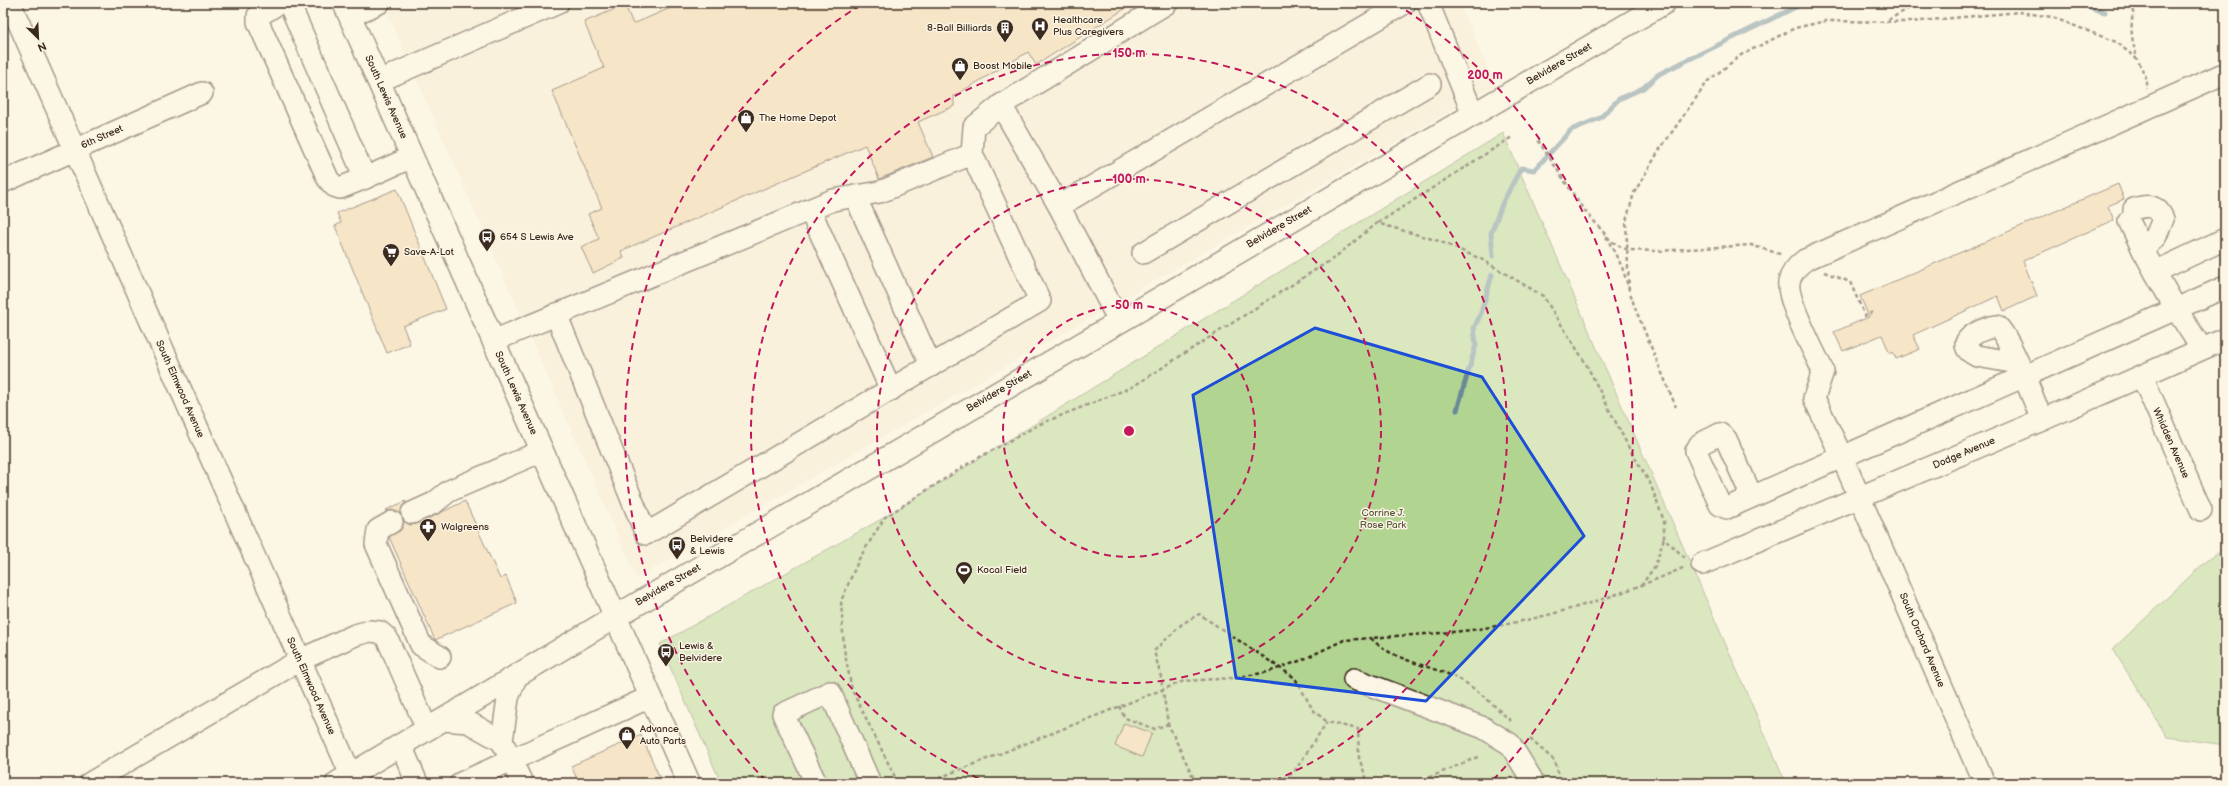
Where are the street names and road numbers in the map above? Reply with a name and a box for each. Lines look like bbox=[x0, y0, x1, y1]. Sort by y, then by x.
street label: Belvidere Street bbox=[1524, 41, 1594, 87]
street label: South Lewis Avenue bbox=[362, 53, 410, 141]
street label: 6th Street bbox=[79, 122, 125, 152]
street label: Belvidere Street bbox=[1244, 204, 1314, 250]
street label: South Elmwood Avenue bbox=[153, 338, 207, 440]
street label: South Lewis Avenue bbox=[492, 349, 540, 437]
street label: Belvidere Street bbox=[964, 368, 1034, 414]
street label: Whidden Avenue bbox=[2150, 406, 2192, 480]
street label: Dodge Avenue bbox=[1931, 434, 1997, 472]
street label: Belvidere Street bbox=[633, 562, 703, 608]
street label: South Orchard Avenue bbox=[1897, 591, 1947, 689]
street label: South Elmwood Avenue bbox=[284, 635, 338, 737]

